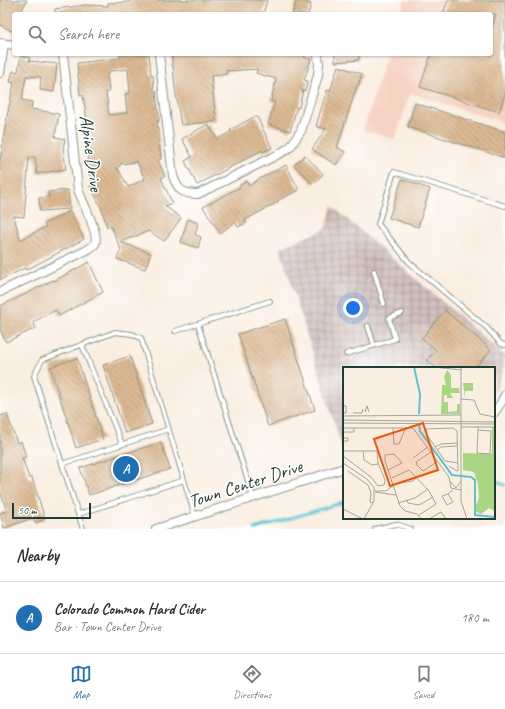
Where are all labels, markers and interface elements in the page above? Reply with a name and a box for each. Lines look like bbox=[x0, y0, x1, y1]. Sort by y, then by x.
search box bbox=[12, 12, 493, 56]
icon: search bbox=[26, 23, 48, 45]
text: Search here bbox=[58, 25, 119, 44]
street label: Alpine Drive bbox=[74, 113, 108, 195]
your location bbox=[343, 298, 363, 318]
inset map bbox=[343, 367, 495, 519]
pin: A bbox=[113, 454, 139, 484]
street label: Town Center Drive bbox=[185, 454, 307, 514]
scale bar bbox=[12, 501, 91, 520]
text: 50 m bbox=[18, 503, 37, 517]
text: Nearby bbox=[16, 545, 59, 566]
text: Colorado Common Hard Cider bbox=[54, 600, 205, 619]
text: A bbox=[26, 610, 32, 626]
text: 180 m bbox=[461, 610, 489, 626]
text: Bar · Town Center Drive bbox=[54, 619, 161, 635]
tab: Map bbox=[70, 663, 92, 701]
tab: Directions bbox=[233, 663, 272, 701]
tab: Saved bbox=[413, 663, 435, 701]

